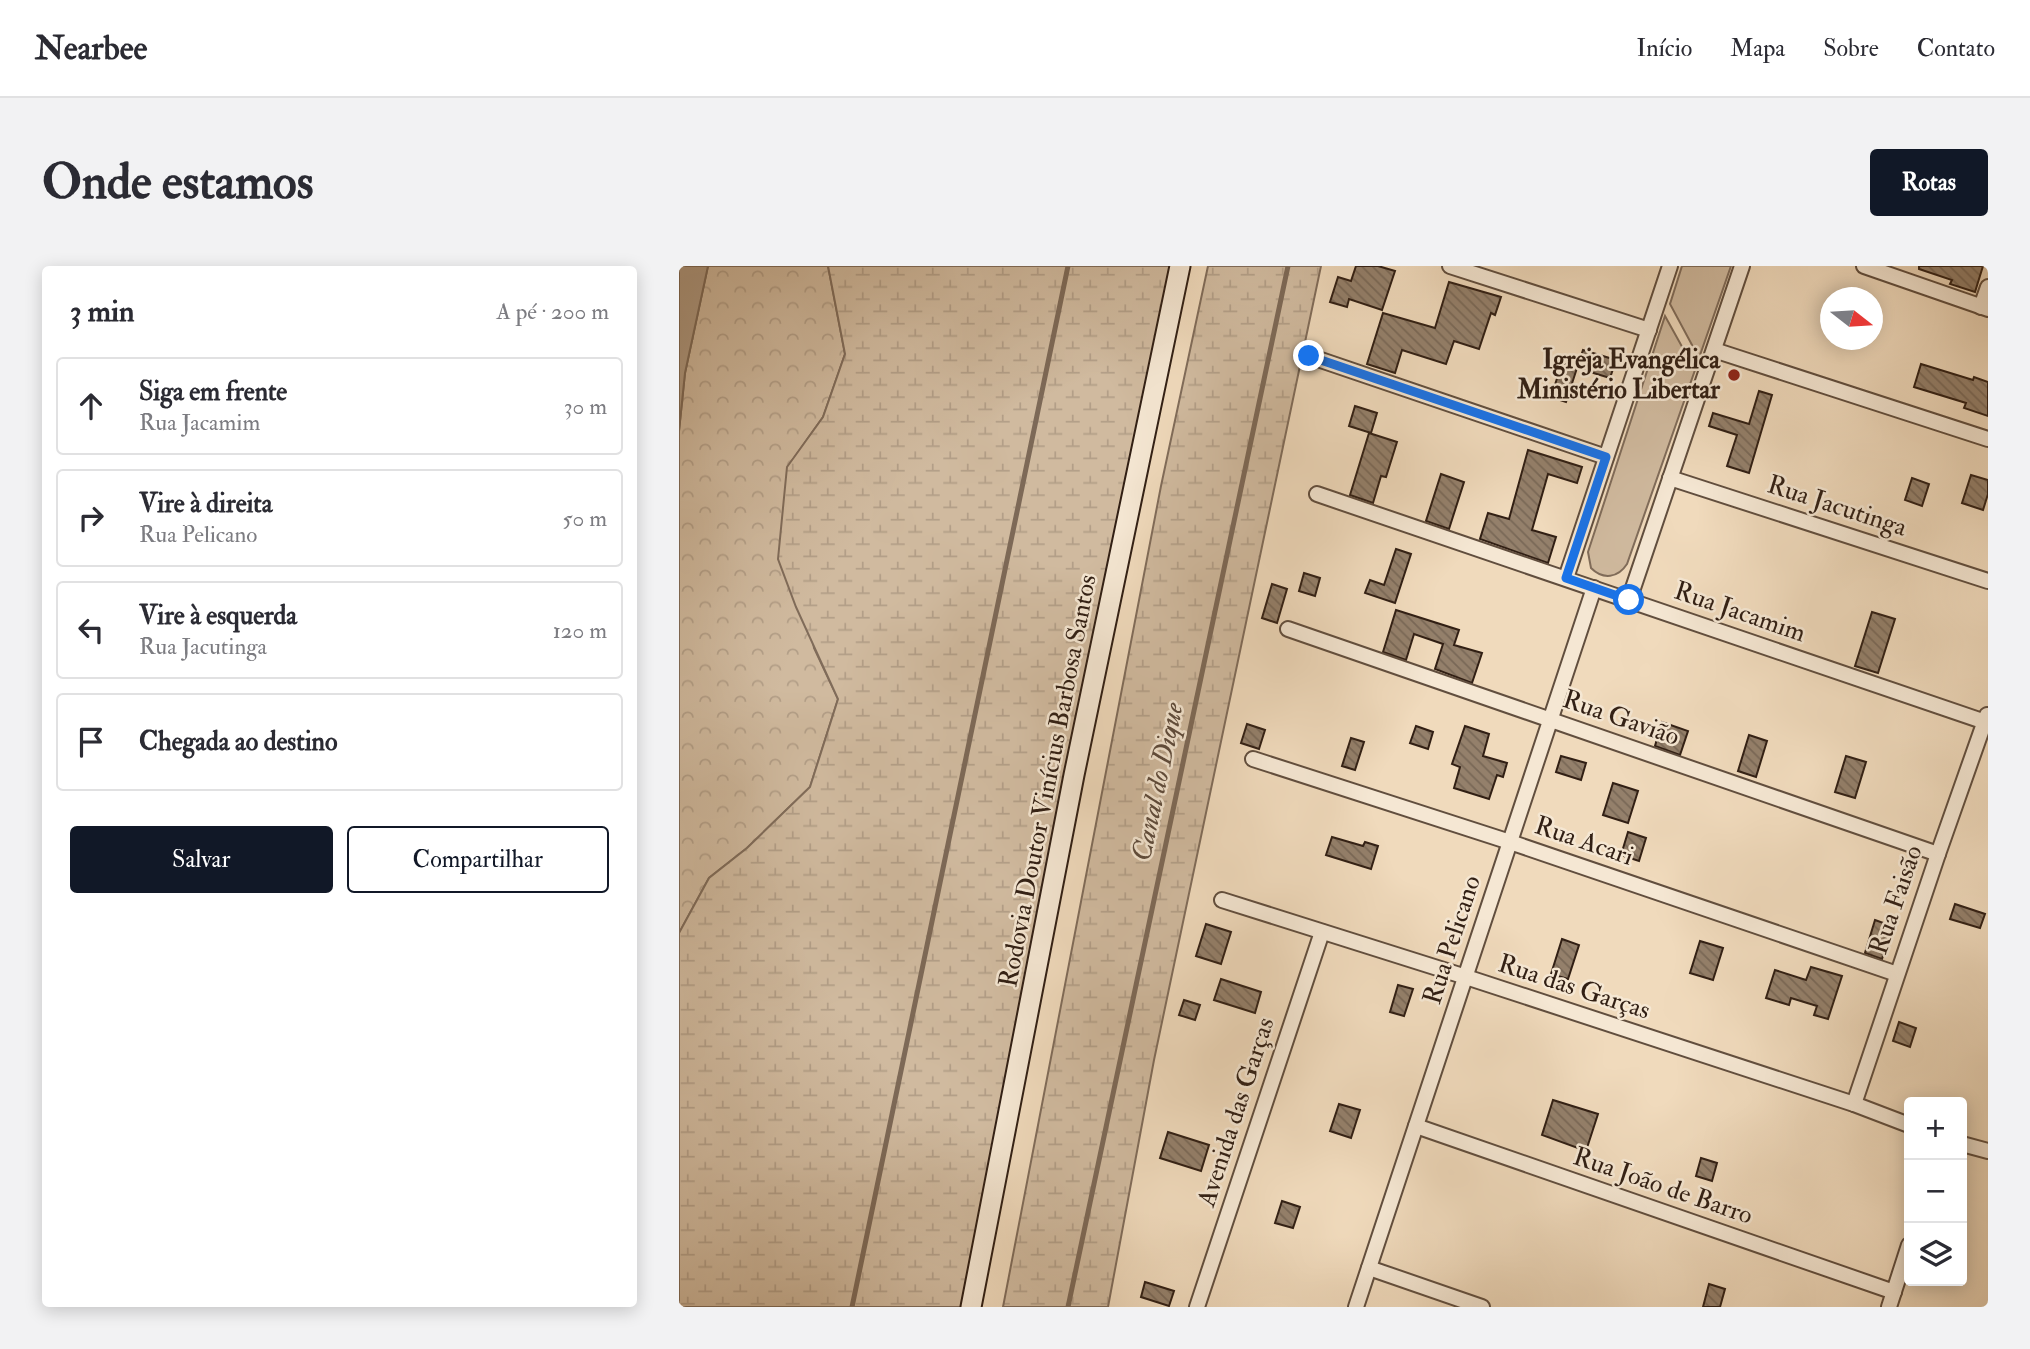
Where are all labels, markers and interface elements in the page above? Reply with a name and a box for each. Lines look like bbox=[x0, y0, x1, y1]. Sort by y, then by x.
text: Nearbee bbox=[35, 28, 147, 69]
text: Início bbox=[1636, 33, 1692, 64]
text: Mapa bbox=[1730, 33, 1785, 64]
text: Sobre bbox=[1823, 33, 1879, 64]
text: Contato bbox=[1917, 33, 1995, 64]
button: Rotas bbox=[1870, 149, 1988, 216]
text: Onde estamos bbox=[42, 152, 313, 213]
north arrow bbox=[1820, 287, 1883, 350]
text: 3 min bbox=[70, 293, 135, 330]
text: A pé · 200 m bbox=[496, 297, 609, 326]
route end bbox=[1293, 340, 1324, 371]
place label: Igreja Evangélica Ministério Libertar bbox=[1516, 344, 1721, 406]
marker: Igreja Evangélica Ministério Libertar bbox=[1726, 367, 1742, 383]
text: Siga em frente bbox=[139, 376, 287, 408]
icon: ahead bbox=[72, 387, 110, 425]
text: 30 m bbox=[564, 392, 607, 421]
text: Rua Jacamim bbox=[139, 408, 260, 437]
street label: Rua Jacutinga bbox=[1763, 468, 1911, 544]
text: Vire à direita bbox=[139, 488, 272, 520]
icon: right bbox=[72, 499, 110, 537]
text: 50 m bbox=[563, 504, 607, 533]
text: Rua Pelicano bbox=[139, 520, 257, 549]
street label: Rodovia Doutor Vinícius Barbosa Santos bbox=[992, 572, 1104, 990]
street label: Rua Jacamim bbox=[1670, 575, 1810, 649]
route start bbox=[1613, 584, 1644, 615]
text: Vire à esquerda bbox=[139, 600, 297, 632]
icon: left bbox=[72, 611, 110, 649]
text: 120 m bbox=[553, 616, 607, 645]
text: Rua Jacutinga bbox=[139, 632, 267, 661]
street label: Rua Gavião bbox=[1558, 683, 1684, 753]
water label: Canal do Dique bbox=[1124, 699, 1192, 864]
icon: arrive bbox=[72, 723, 110, 761]
text: Chegada ao destino bbox=[139, 726, 337, 758]
street label: Rua Acari bbox=[1530, 809, 1638, 873]
button: Salvar bbox=[70, 826, 333, 893]
button: Compartilhar bbox=[347, 826, 609, 893]
street label: Rua Faisão bbox=[1862, 841, 1930, 959]
street label: Rua Pelicano bbox=[1416, 871, 1488, 1009]
street label: Rua das Garças bbox=[1494, 947, 1654, 1027]
street label: Avenida das Garças bbox=[1190, 1013, 1282, 1212]
map controls bbox=[1904, 1097, 1967, 1286]
button: + bbox=[1904, 1097, 1967, 1160]
street label: Rua João de Barro bbox=[1569, 1140, 1757, 1232]
button: − bbox=[1904, 1160, 1967, 1223]
button: layers bbox=[1904, 1223, 1967, 1286]

